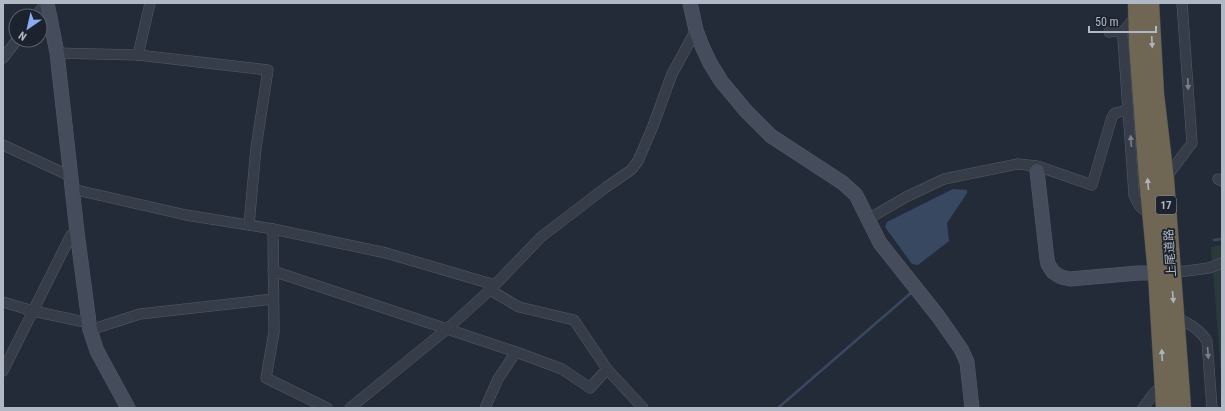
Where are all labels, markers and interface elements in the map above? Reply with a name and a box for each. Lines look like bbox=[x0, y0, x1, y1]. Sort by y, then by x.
north arrow bbox=[8, 8, 48, 48]
scale bar bbox=[1089, 8, 1156, 34]
text: 50 m bbox=[1095, 15, 1119, 29]
text: N bbox=[16, 28, 29, 43]
one-way arrow bbox=[1148, 36, 1155, 48]
one-way arrow bbox=[1185, 78, 1191, 91]
one-way arrow bbox=[1127, 135, 1134, 147]
one-way arrow bbox=[1145, 178, 1152, 190]
road number: 17 bbox=[1156, 196, 1176, 214]
street label: 上尾道路 bbox=[1161, 229, 1179, 277]
one-way arrow bbox=[1170, 291, 1177, 303]
one-way arrow bbox=[1204, 347, 1211, 359]
one-way arrow bbox=[1158, 349, 1165, 361]

